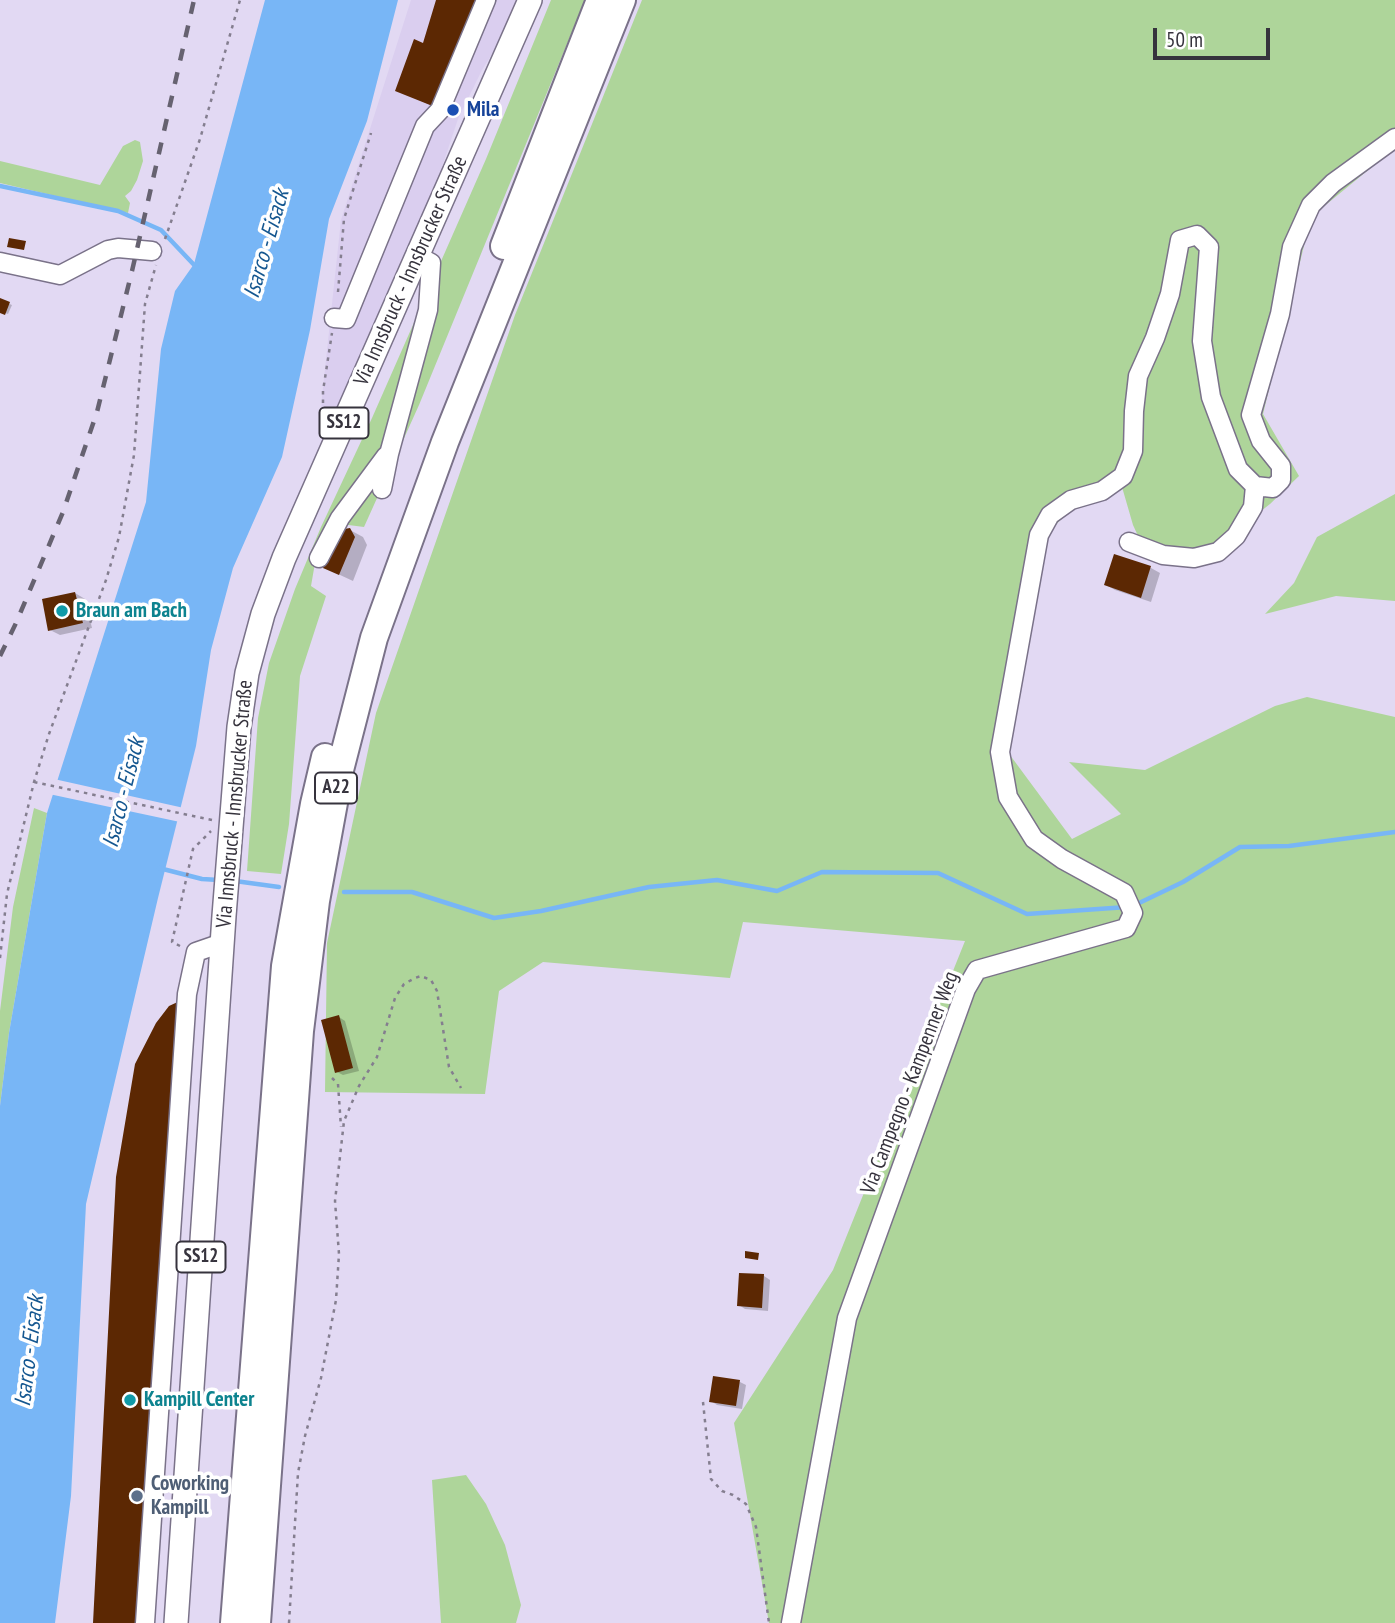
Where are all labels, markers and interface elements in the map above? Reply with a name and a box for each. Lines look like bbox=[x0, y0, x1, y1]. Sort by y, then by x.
scale bar bbox=[1157, 14, 1274, 58]
text: 50 m bbox=[1166, 26, 1203, 53]
place label: Mila bbox=[467, 97, 499, 123]
marker: Mila bbox=[445, 102, 461, 118]
street label: Via Innsbruck - Innsbrucker Straße bbox=[349, 152, 473, 390]
water label: Isarco - Eisack bbox=[238, 186, 296, 302]
road number: SS12 bbox=[320, 408, 368, 438]
place label: Braun am Bach bbox=[76, 598, 187, 624]
marker: Braun am Bach bbox=[54, 603, 70, 619]
street label: Via Innsbruck - Innsbrucker Straße bbox=[212, 679, 258, 929]
water label: Isarco - Eisack bbox=[97, 735, 151, 851]
road number: A22 bbox=[315, 772, 357, 804]
street label: Via Campegno - Kampenner Weg bbox=[856, 968, 964, 1198]
road number: SS12 bbox=[176, 1242, 226, 1273]
water label: Isarco - Eisack bbox=[9, 1294, 51, 1408]
place label: Kampill Center bbox=[144, 1387, 254, 1413]
marker: Kampill Center bbox=[122, 1392, 138, 1408]
place label: Coworking Kampill bbox=[151, 1471, 229, 1521]
marker: Coworking Kampill bbox=[129, 1488, 145, 1504]

